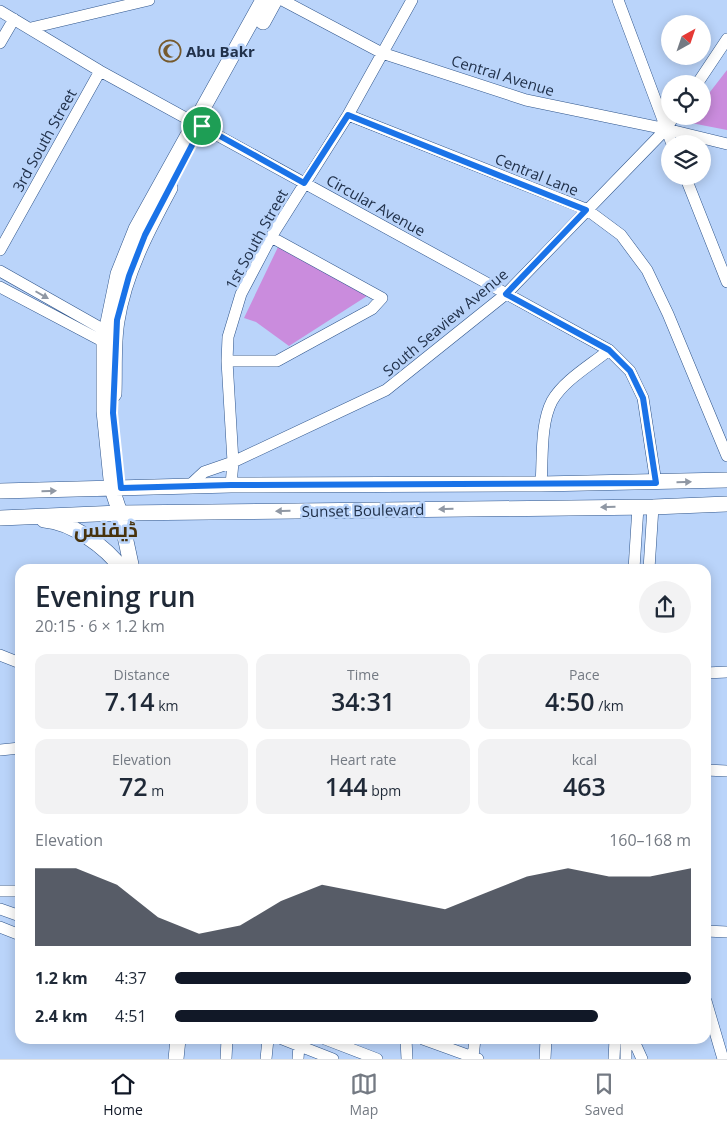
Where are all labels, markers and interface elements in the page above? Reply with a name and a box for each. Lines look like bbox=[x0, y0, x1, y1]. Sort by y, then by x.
north arrow bbox=[661, 15, 711, 65]
map controls bbox=[661, 15, 711, 185]
mosque icon: Abu Bakr bbox=[158, 39, 182, 63]
place label: Abu Bakr bbox=[186, 41, 255, 61]
street label: Central Avenue bbox=[449, 50, 557, 100]
button: locate bbox=[661, 75, 711, 125]
street label: 3rd South Street bbox=[7, 85, 81, 195]
pin bbox=[181, 105, 223, 147]
icon: arrive bbox=[188, 112, 216, 140]
button: layers bbox=[661, 135, 711, 185]
street label: Central Lane bbox=[492, 148, 582, 200]
street label: Circular Avenue bbox=[323, 170, 429, 240]
street label: 1st South Street bbox=[220, 185, 292, 293]
street label: South Seaview Avenue bbox=[378, 264, 512, 380]
one-way arrow bbox=[35, 291, 50, 299]
one-way arrow bbox=[676, 478, 692, 486]
one-way arrow bbox=[41, 487, 57, 495]
street label: Sunset Boulevard bbox=[301, 499, 425, 521]
one-way arrow bbox=[600, 503, 616, 511]
one-way arrow bbox=[438, 505, 454, 513]
one-way arrow bbox=[275, 507, 291, 515]
district label: ڈیفنس bbox=[74, 516, 138, 543]
text: Evening run bbox=[35, 577, 196, 615]
button: share bbox=[639, 581, 691, 633]
text: 20:15 · 6 × 1.2 km bbox=[35, 615, 165, 637]
text: Distance bbox=[114, 665, 170, 684]
text: Time bbox=[347, 665, 379, 684]
text: Pace bbox=[569, 665, 600, 684]
text: 7.14 bbox=[105, 684, 155, 718]
text: 34:31 bbox=[331, 684, 395, 718]
text: 4:50 bbox=[545, 684, 595, 718]
text: km bbox=[155, 696, 179, 715]
text: /km bbox=[595, 696, 624, 715]
text: Elevation bbox=[112, 750, 171, 769]
text: Heart rate bbox=[330, 750, 396, 769]
text: kcal bbox=[572, 750, 597, 769]
text: 72 bbox=[119, 769, 148, 803]
text: 144 bbox=[325, 769, 368, 803]
text: 463 bbox=[563, 769, 606, 803]
text: m bbox=[148, 781, 164, 800]
text: bpm bbox=[368, 781, 401, 800]
text: Elevation bbox=[35, 829, 103, 851]
text: 160–168 m bbox=[609, 829, 691, 851]
text: 1.2 km bbox=[35, 967, 88, 989]
text: 4:37 bbox=[115, 967, 147, 989]
text: 2.4 km bbox=[35, 1005, 88, 1027]
text: 4:51 bbox=[115, 1005, 147, 1027]
tab: Home bbox=[103, 1070, 143, 1119]
tab: Map bbox=[349, 1070, 378, 1119]
tab: Saved bbox=[585, 1070, 624, 1119]

